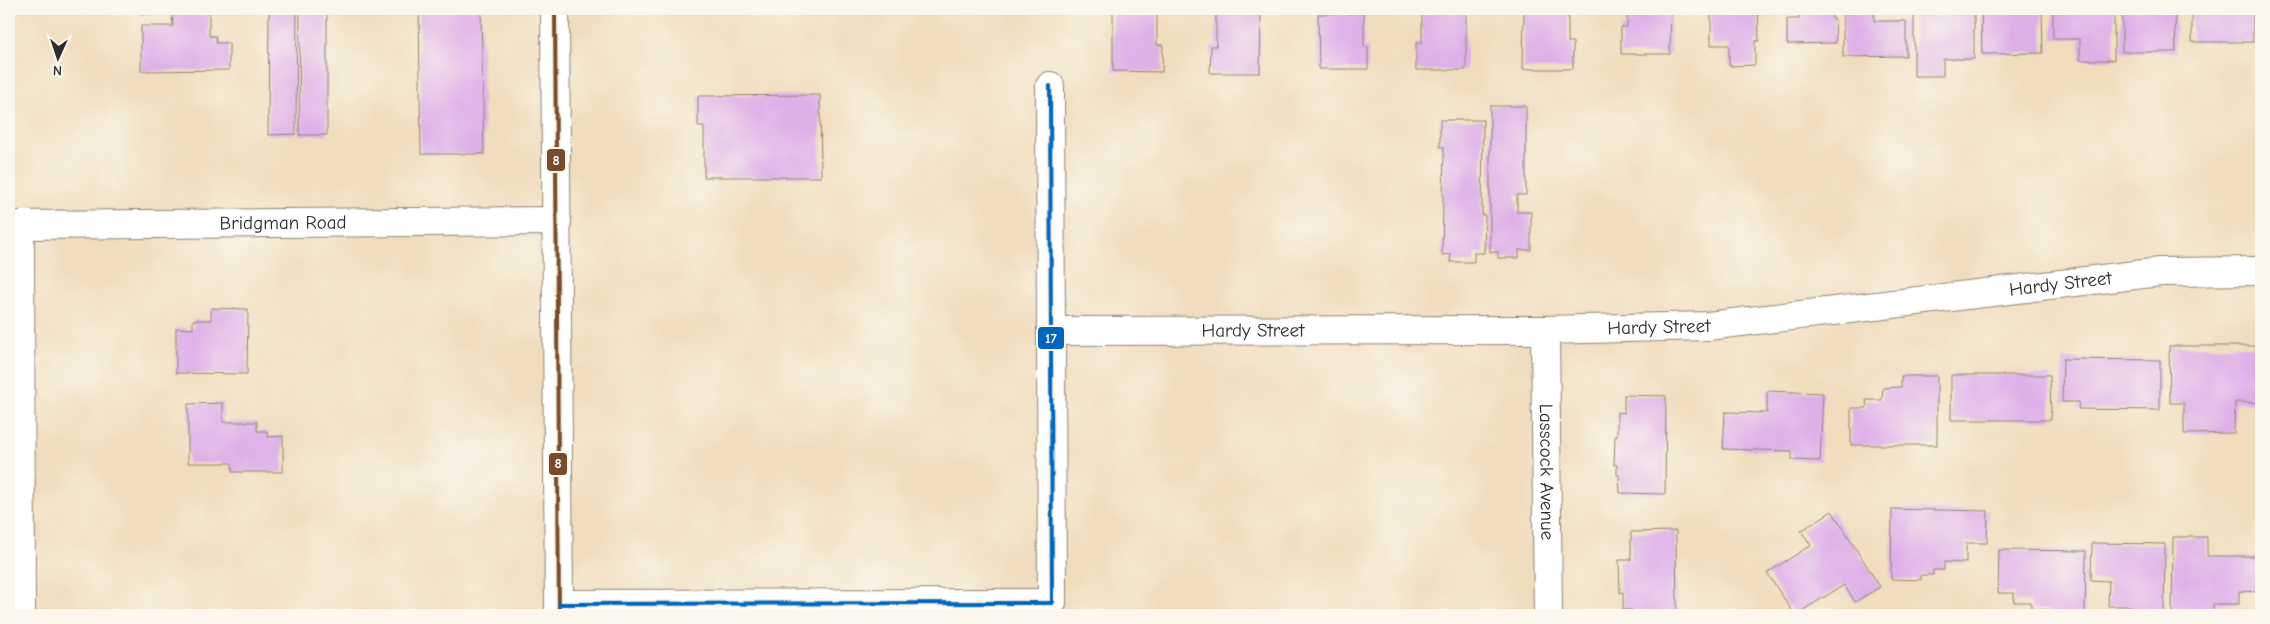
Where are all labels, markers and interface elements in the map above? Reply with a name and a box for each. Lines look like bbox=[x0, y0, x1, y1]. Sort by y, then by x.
north arrow bbox=[32, 32, 82, 82]
text: N bbox=[52, 62, 62, 79]
line badge: 8 bbox=[546, 148, 566, 172]
text: 8 bbox=[552, 152, 560, 169]
street label: Bridgman Road bbox=[219, 212, 347, 234]
street label: Hardy Street bbox=[2008, 267, 2113, 301]
street label: Hardy Street bbox=[1607, 315, 1711, 339]
street label: Hardy Street bbox=[1201, 319, 1305, 342]
line badge: 17 bbox=[1037, 326, 1065, 350]
text: 17 bbox=[1045, 330, 1058, 347]
street label: Lasscock Avenue bbox=[1535, 404, 1558, 540]
line badge: 8 bbox=[548, 452, 568, 476]
text: 8 bbox=[554, 455, 562, 472]

